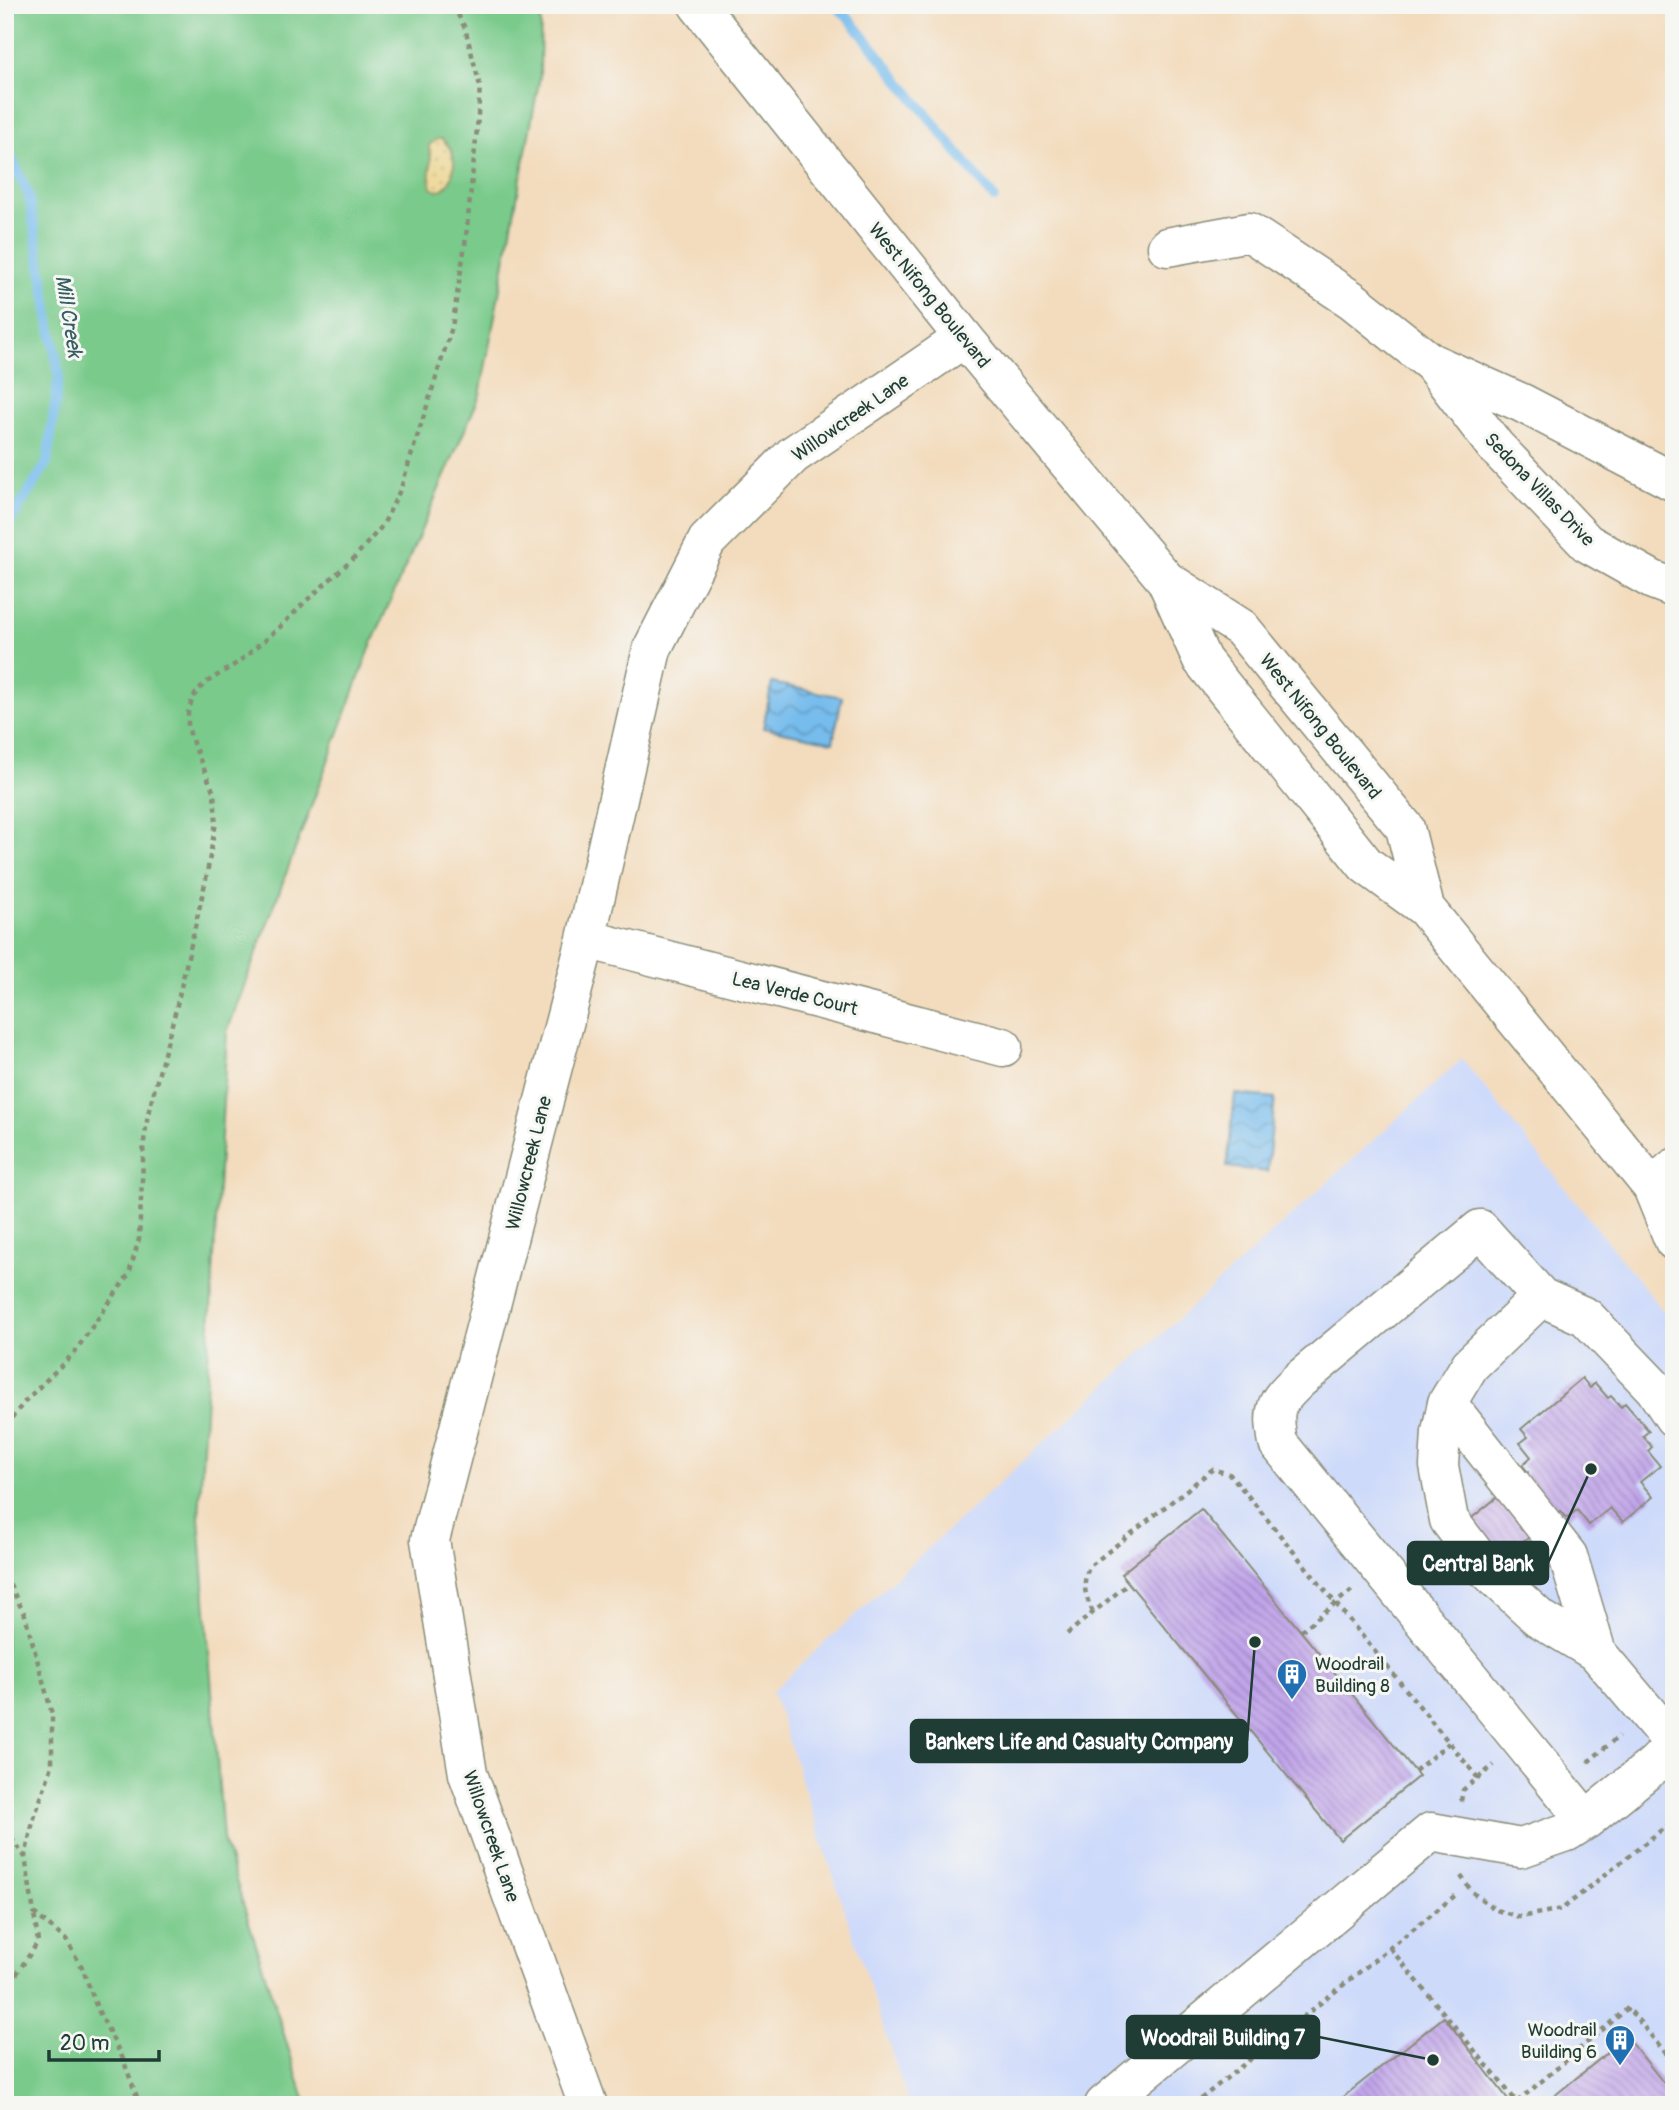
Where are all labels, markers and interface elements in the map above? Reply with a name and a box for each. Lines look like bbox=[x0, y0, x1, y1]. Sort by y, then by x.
street label: West Nifong Boulevard bbox=[863, 218, 995, 373]
water label: Mill Creek bbox=[49, 273, 89, 361]
street label: Willowcreek Lane bbox=[787, 368, 914, 467]
street label: Sedona Villas Drive bbox=[1479, 428, 1600, 552]
street label: West Nifong Boulevard bbox=[1254, 649, 1386, 804]
street label: Lea Verde Court bbox=[729, 967, 861, 1021]
street label: Willowcreek Lane bbox=[501, 1093, 557, 1233]
callout: Central Bank bbox=[1408, 1542, 1548, 1584]
text: Central Bank bbox=[1422, 1551, 1534, 1578]
place label: Woodrail Building 8 bbox=[1315, 1652, 1390, 1698]
building icon: Woodrail Building 8 bbox=[1275, 1657, 1309, 1701]
callout: Bankers Life and Casualty Company bbox=[911, 1720, 1247, 1762]
text: Bankers Life and Casualty Company bbox=[925, 1729, 1233, 1756]
street label: Willowcreek Lane bbox=[457, 1767, 525, 1906]
callout: Woodrail Building 7 bbox=[1127, 2016, 1319, 2058]
place label: Woodrail Building 6 bbox=[1521, 2018, 1597, 2064]
scale bar bbox=[49, 2019, 159, 2063]
building icon: Woodrail Building 6 bbox=[1603, 2023, 1637, 2067]
text: Woodrail Building 7 bbox=[1141, 2025, 1306, 2052]
text: 20 m bbox=[60, 2030, 109, 2057]

